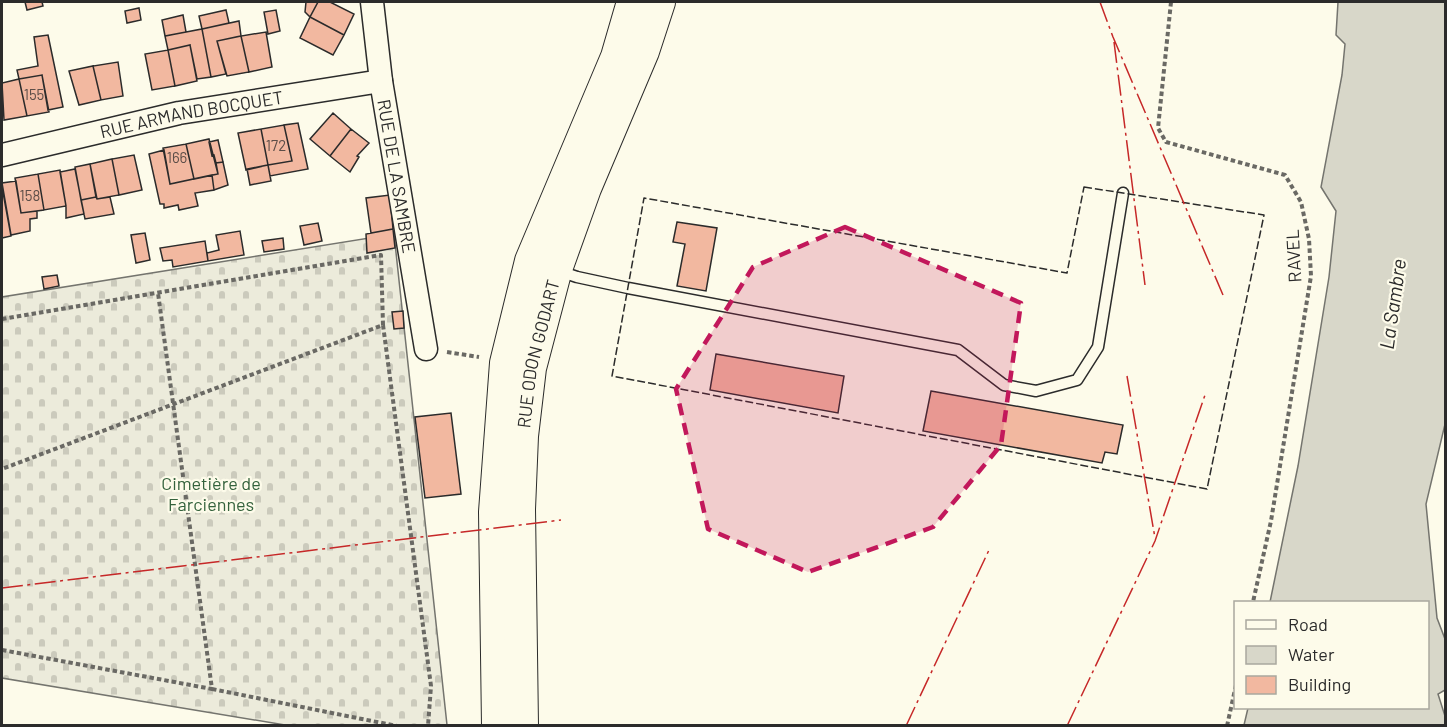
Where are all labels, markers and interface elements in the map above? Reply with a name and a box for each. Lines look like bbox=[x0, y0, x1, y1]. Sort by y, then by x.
house number: 155 bbox=[24, 85, 44, 103]
street label: RUE ARMAND BOCQUET bbox=[98, 86, 285, 142]
street label: RUE DE LA SAMBRE bbox=[373, 97, 421, 255]
house number: 172 bbox=[266, 136, 286, 154]
house number: 166 bbox=[167, 148, 187, 166]
house number: 158 bbox=[20, 186, 40, 204]
street label: RAVEL bbox=[1281, 229, 1305, 283]
water label: La Sambre bbox=[1374, 257, 1410, 351]
street label: RUE ODON GODART bbox=[512, 277, 564, 429]
park label: Cimetière de Farciennes bbox=[161, 472, 261, 515]
legend bbox=[1234, 601, 1429, 709]
text: Road bbox=[1288, 613, 1328, 635]
text: Water bbox=[1288, 643, 1335, 665]
text: Building bbox=[1288, 673, 1351, 695]

